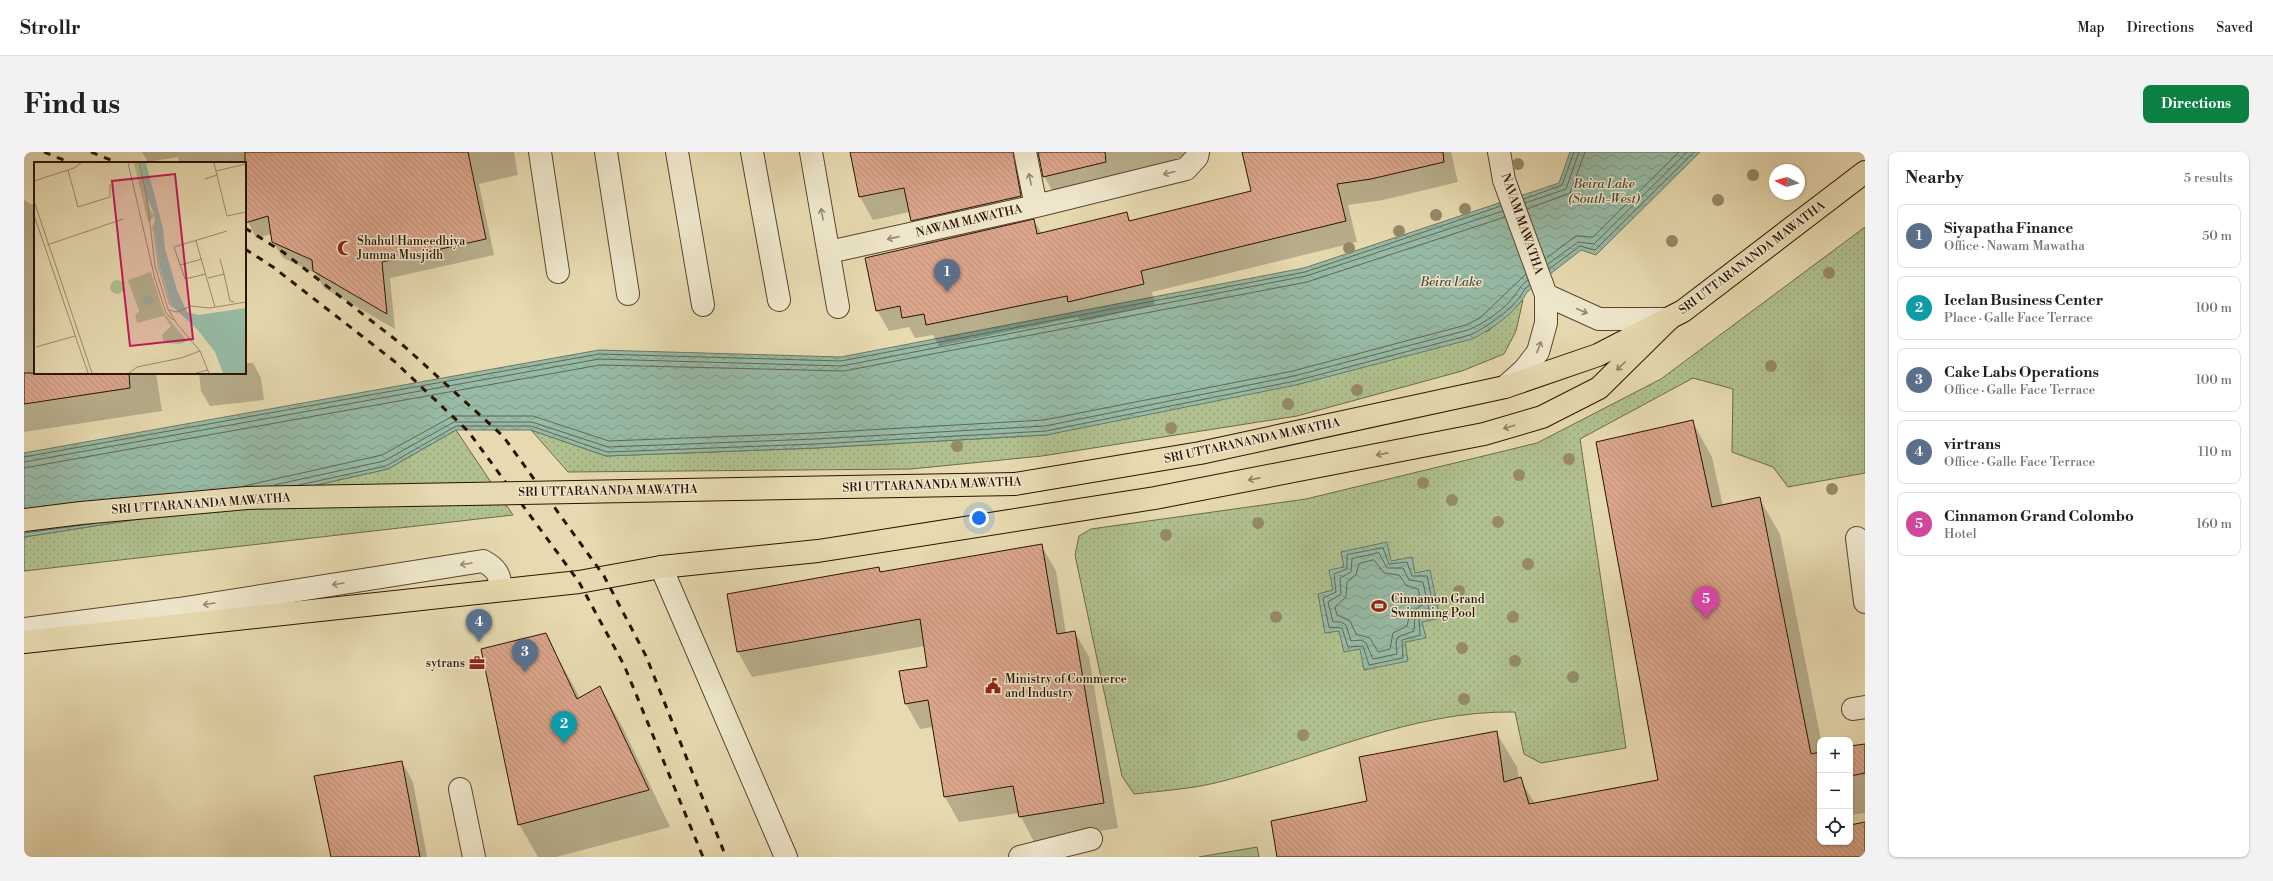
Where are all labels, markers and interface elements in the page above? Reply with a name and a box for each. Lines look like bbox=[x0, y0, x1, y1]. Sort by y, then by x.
text: Strollr bbox=[20, 16, 81, 40]
text: Map bbox=[2077, 19, 2105, 37]
text: Directions bbox=[2127, 19, 2194, 37]
text: Saved bbox=[2216, 19, 2253, 37]
button: Directions bbox=[2143, 85, 2249, 123]
text: Find us bbox=[24, 87, 120, 122]
inset map bbox=[34, 162, 246, 374]
north arrow bbox=[1769, 164, 1805, 200]
text: Nearby bbox=[1905, 167, 1964, 189]
one-way arrow bbox=[1163, 170, 1176, 177]
text: 5 results bbox=[2184, 170, 2233, 186]
street label: NAVAM MAWATHA bbox=[1498, 171, 1547, 277]
one-way arrow bbox=[1026, 173, 1034, 186]
water label: Beira Lake (South-West) bbox=[1568, 176, 1641, 207]
street label: SRI UTTARANANDA MAWATHA bbox=[1676, 198, 1829, 318]
street label: NAWAM MAWATHA bbox=[914, 201, 1024, 241]
one-way arrow bbox=[817, 208, 825, 221]
text: Siyapatha Finance bbox=[1944, 219, 2073, 238]
text: 1 bbox=[1916, 228, 1922, 244]
text: 50 m bbox=[2202, 228, 2232, 244]
place label: Shahul Hameedhiya Jumma Musjidh bbox=[356, 234, 466, 263]
one-way arrow bbox=[887, 235, 900, 242]
text: Office · Nawam Mawatha bbox=[1944, 238, 2085, 254]
mosque icon: Shahul Hameedhiya Jumma Musjidh bbox=[336, 239, 354, 257]
pin: 1 bbox=[934, 259, 960, 292]
water label: Beira Lake bbox=[1419, 274, 1482, 290]
text: Icelan Business Center bbox=[1944, 291, 2103, 310]
text: 2 bbox=[1915, 300, 1923, 316]
text: 100 m bbox=[2196, 300, 2232, 316]
one-way arrow bbox=[1576, 308, 1588, 315]
text: Place · Galle Face Terrace bbox=[1944, 310, 2093, 326]
one-way arrow bbox=[1536, 341, 1543, 354]
one-way arrow bbox=[1616, 361, 1626, 371]
text: Cake Labs Operations bbox=[1944, 363, 2099, 382]
text: 3 bbox=[1915, 372, 1923, 388]
text: 100 m bbox=[2196, 372, 2232, 388]
text: Office · Galle Face Terrace bbox=[1944, 382, 2095, 398]
street label: SRI UTTARANANDA MAWATHA bbox=[1163, 415, 1342, 467]
one-way arrow bbox=[1503, 424, 1516, 431]
text: virtrans bbox=[1944, 435, 2001, 454]
text: 4 bbox=[1915, 444, 1923, 460]
text: 110 m bbox=[2198, 444, 2232, 460]
one-way arrow bbox=[1376, 450, 1389, 458]
text: Office · Galle Face Terrace bbox=[1944, 454, 2095, 470]
street label: SRI UTTARANANDA MAWATHA bbox=[842, 474, 1023, 496]
one-way arrow bbox=[1248, 475, 1261, 483]
street label: SRI UTTARANANDA MAWATHA bbox=[518, 482, 699, 500]
street label: SRI UTTARANANDA MAWATHA bbox=[111, 490, 292, 518]
text: Cinnamon Grand Colombo bbox=[1944, 507, 2134, 526]
your location bbox=[969, 508, 989, 528]
text: 5 bbox=[1915, 516, 1923, 532]
text: 160 m bbox=[2196, 516, 2232, 532]
text: Hotel bbox=[1944, 526, 1977, 542]
one-way arrow bbox=[460, 560, 473, 568]
one-way arrow bbox=[332, 580, 345, 588]
pin: 5 bbox=[1693, 586, 1719, 619]
place label: Cinnamon Grand Swimming Pool bbox=[1391, 592, 1485, 621]
sports icon: Cinnamon Grand Swimming Pool bbox=[1370, 597, 1388, 615]
one-way arrow bbox=[203, 601, 216, 609]
pin: 4 bbox=[466, 609, 492, 642]
pin: 3 bbox=[512, 639, 538, 672]
office icon: sytrans bbox=[468, 654, 486, 672]
place label: sytrans bbox=[426, 656, 465, 671]
place label: Ministry of Commerce and Industry bbox=[1005, 672, 1127, 701]
public building icon: Ministry of Commerce and Industry bbox=[984, 677, 1002, 695]
pin: 2 bbox=[551, 711, 577, 744]
map controls bbox=[1817, 737, 1853, 845]
button: + bbox=[1817, 737, 1853, 773]
button: − bbox=[1817, 773, 1853, 809]
button: locate bbox=[1817, 809, 1853, 845]

